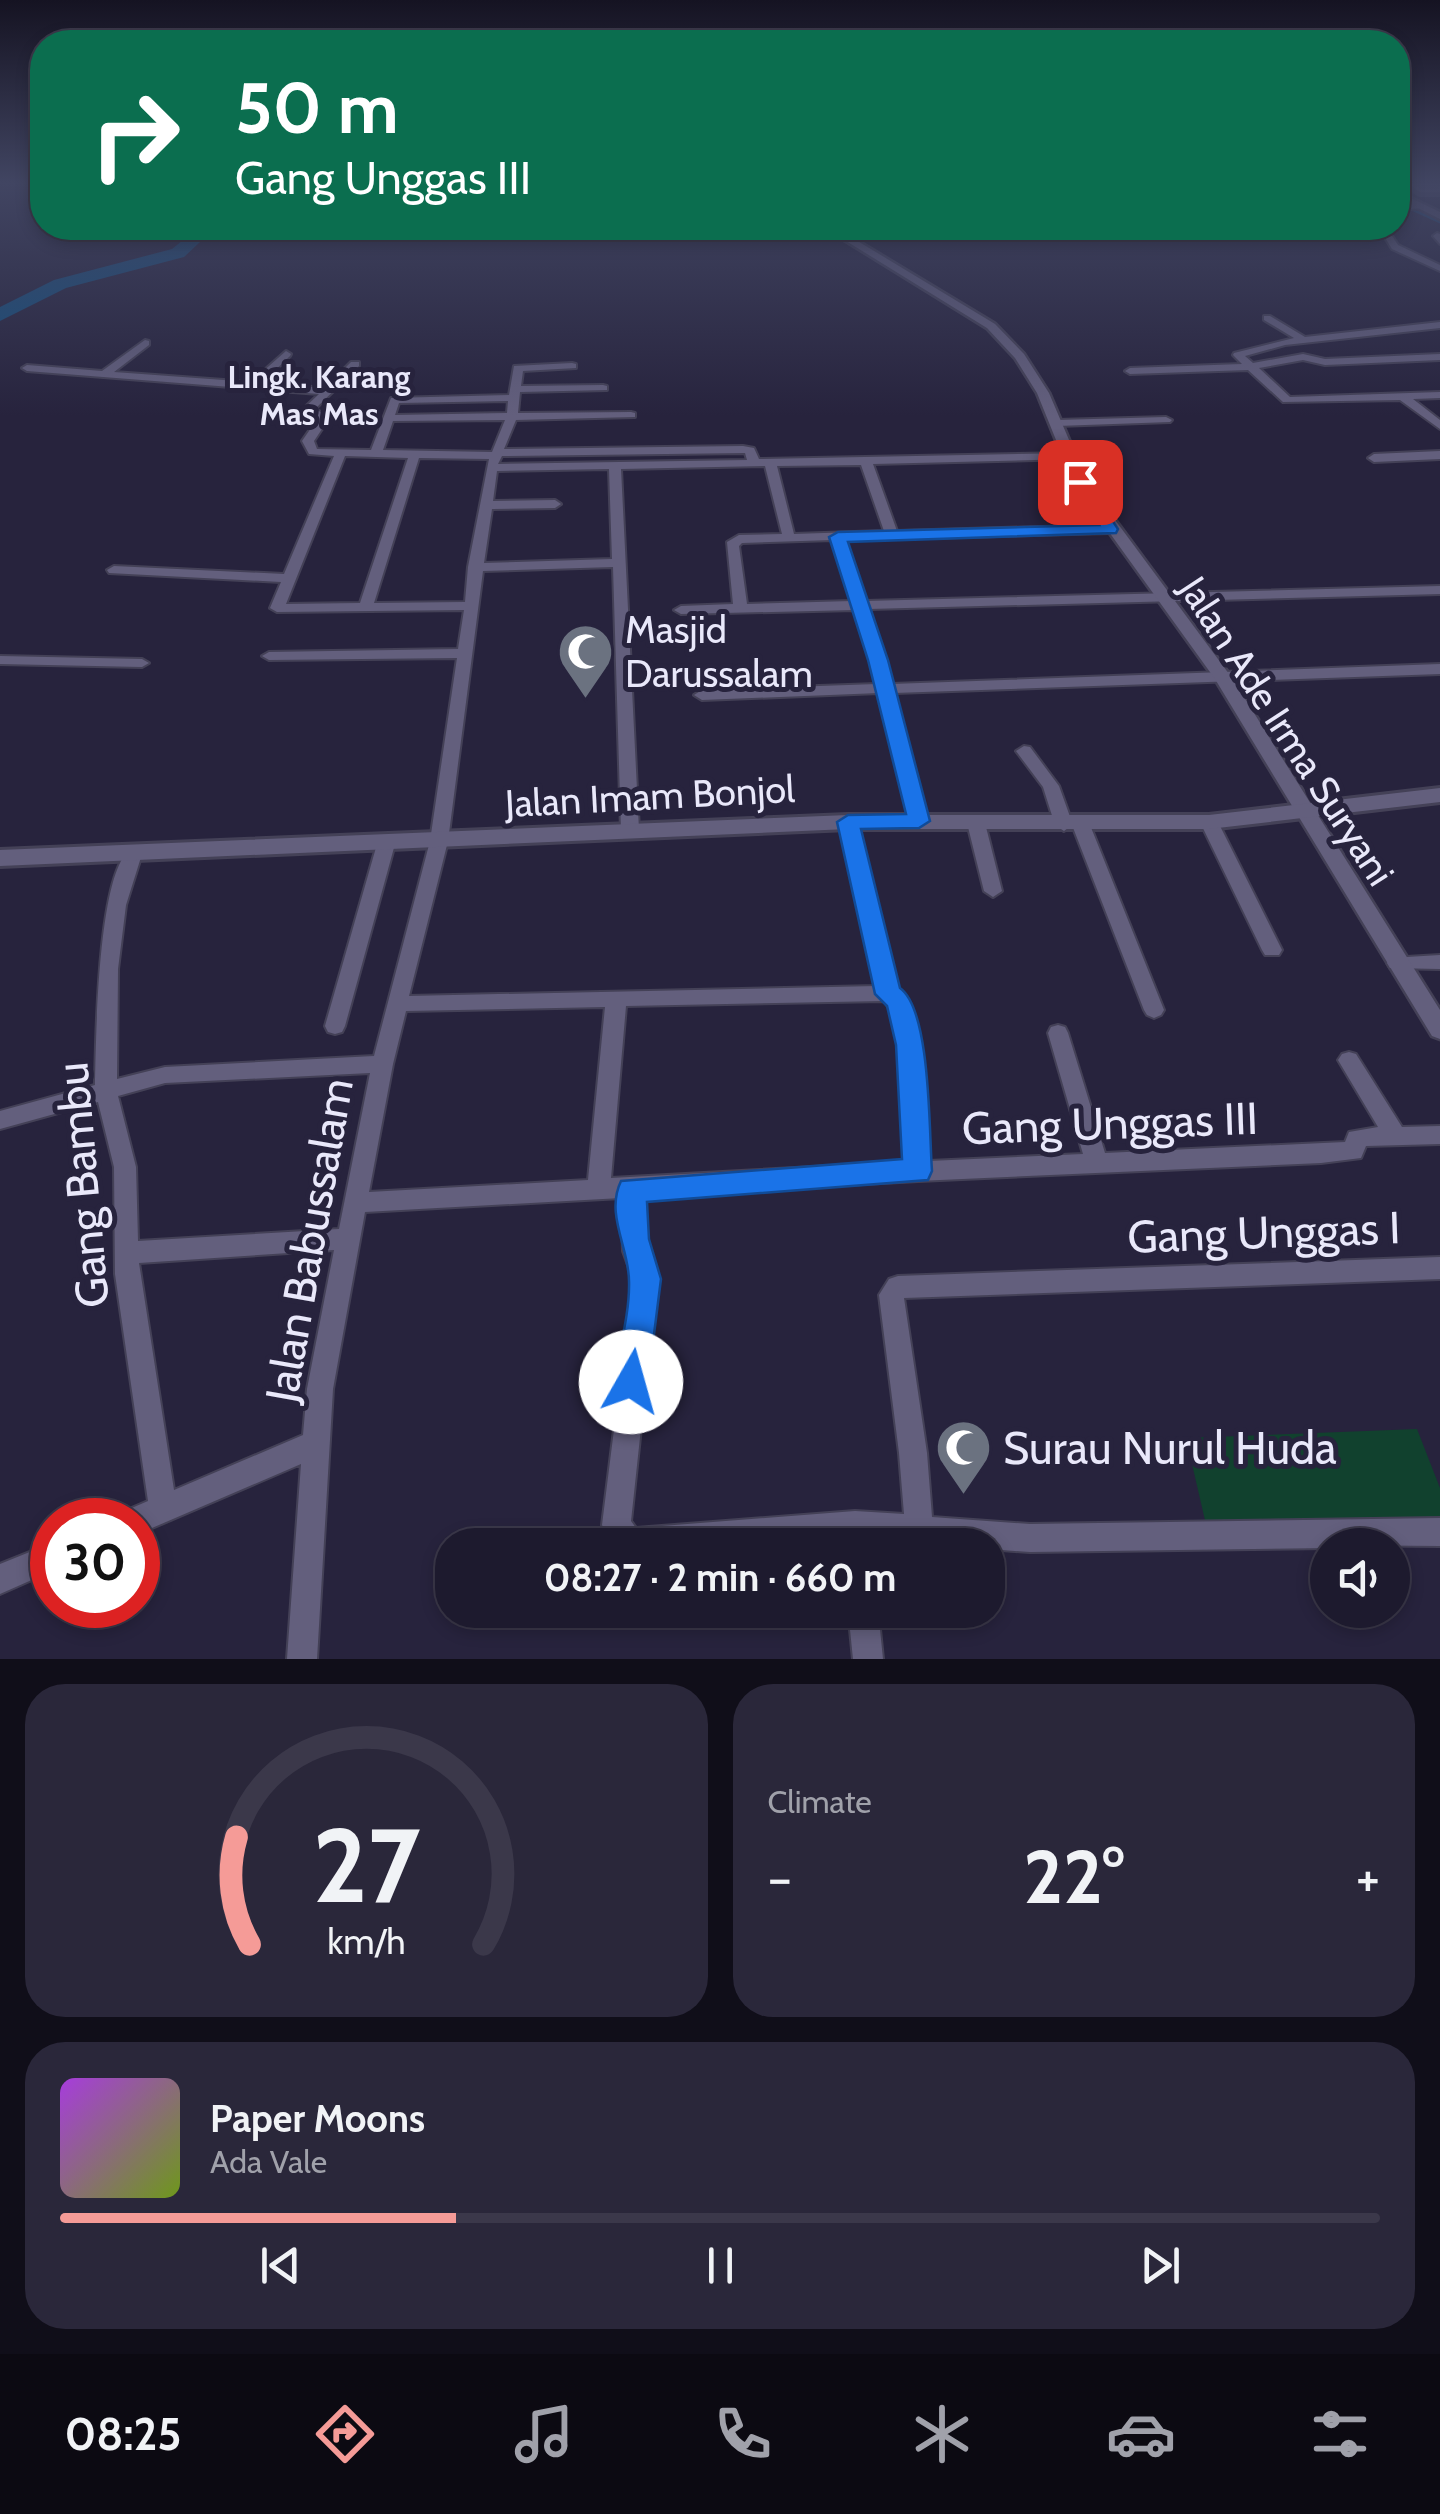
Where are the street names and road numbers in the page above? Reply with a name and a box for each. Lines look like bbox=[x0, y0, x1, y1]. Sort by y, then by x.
street label: Jalan Ade Irma Suryani bbox=[1169, 567, 1404, 894]
street label: Jalan Imam Bonjol bbox=[503, 765, 796, 827]
street label: Gang Bambu bbox=[44, 1060, 120, 1310]
street label: Jalan Babussalam bbox=[254, 1074, 364, 1407]
street label: Gang Unggas III bbox=[961, 1091, 1259, 1155]
street label: Gang Unggas I bbox=[1127, 1200, 1401, 1264]

